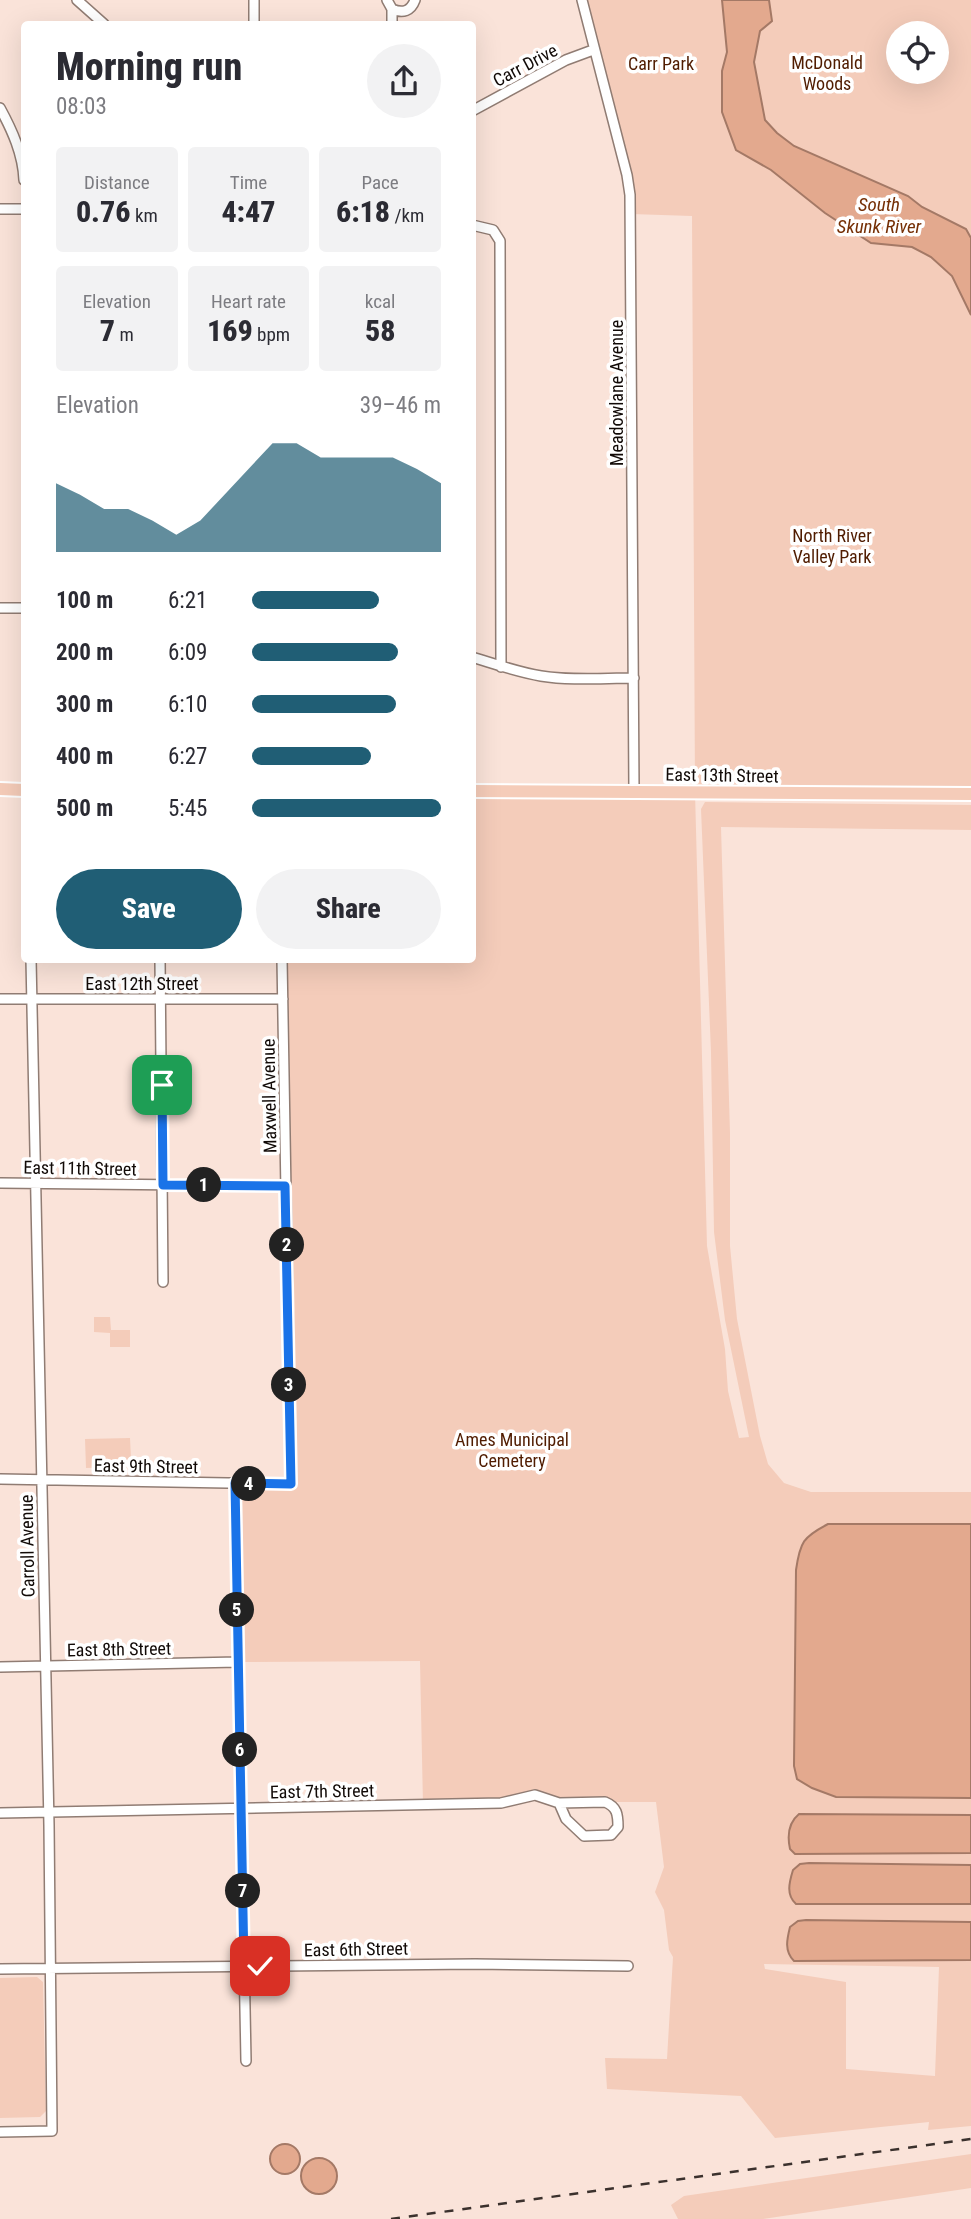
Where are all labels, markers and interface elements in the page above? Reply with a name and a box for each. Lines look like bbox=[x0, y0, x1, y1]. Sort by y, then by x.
map controls bbox=[886, 21, 949, 84]
button: locate bbox=[886, 21, 949, 84]
street label: Carr Drive bbox=[489, 39, 561, 91]
button: share bbox=[367, 44, 441, 118]
text: Morning run bbox=[56, 45, 242, 89]
park label: McDonald Woods bbox=[791, 52, 863, 94]
park label: Carr Park bbox=[628, 53, 694, 74]
text: 08:03 bbox=[56, 93, 107, 120]
text: Distance bbox=[84, 171, 150, 194]
text: Time bbox=[230, 171, 267, 194]
text: Pace bbox=[362, 171, 399, 194]
water label: South Skunk River bbox=[837, 193, 922, 238]
text: 0.76 bbox=[76, 194, 131, 229]
text: 4:47 bbox=[221, 194, 276, 229]
text: 6:18 bbox=[336, 194, 390, 229]
text: km bbox=[131, 204, 158, 227]
text: /km bbox=[390, 204, 424, 227]
text: Elevation bbox=[83, 290, 151, 313]
text: Heart rate bbox=[211, 290, 286, 313]
text: kcal bbox=[365, 290, 395, 313]
text: 7 bbox=[100, 313, 115, 348]
text: 169 bbox=[207, 313, 253, 348]
text: 58 bbox=[365, 313, 395, 348]
street label: Meadowlane Avenue bbox=[606, 320, 627, 466]
text: m bbox=[115, 323, 134, 346]
text: bpm bbox=[253, 323, 290, 346]
text: Elevation bbox=[56, 392, 139, 419]
text: 39–46 m bbox=[360, 392, 441, 419]
park label: North River Valley Park bbox=[792, 525, 872, 567]
text: 100 m bbox=[56, 587, 113, 614]
text: 6:21 bbox=[168, 587, 207, 614]
text: 200 m bbox=[56, 639, 113, 666]
text: 6:09 bbox=[168, 639, 207, 666]
text: 300 m bbox=[56, 691, 113, 718]
text: 6:10 bbox=[168, 691, 207, 718]
text: 400 m bbox=[56, 743, 113, 770]
text: 6:27 bbox=[168, 743, 207, 770]
street label: East 13th Street bbox=[665, 764, 779, 786]
text: 500 m bbox=[56, 795, 113, 822]
text: 5:45 bbox=[168, 795, 207, 822]
button: Save bbox=[56, 869, 242, 949]
button: Share bbox=[256, 869, 441, 949]
street label: East 12th Street bbox=[85, 973, 199, 994]
street label: Maxwell Avenue bbox=[258, 1039, 280, 1153]
pin bbox=[132, 1055, 192, 1115]
icon: arrive bbox=[143, 1066, 181, 1104]
street label: East 11th Street bbox=[23, 1157, 137, 1179]
pin: 1 bbox=[186, 1168, 222, 1202]
text: 1 bbox=[199, 1173, 208, 1196]
pin: 2 bbox=[270, 1228, 304, 1262]
text: 2 bbox=[282, 1233, 291, 1256]
pin: 3 bbox=[272, 1368, 306, 1402]
text: 3 bbox=[284, 1373, 293, 1396]
park label: Ames Municipal Cemetery bbox=[455, 1429, 569, 1471]
street label: East 9th Street bbox=[94, 1455, 198, 1477]
pin: 4 bbox=[232, 1466, 266, 1502]
text: 4 bbox=[244, 1472, 253, 1495]
street label: Carroll Avenue bbox=[16, 1494, 38, 1598]
pin: 5 bbox=[219, 1592, 254, 1628]
text: 5 bbox=[232, 1598, 241, 1621]
street label: East 8th Street bbox=[67, 1638, 171, 1660]
pin: 6 bbox=[222, 1732, 258, 1768]
text: 6 bbox=[235, 1738, 244, 1761]
street label: East 7th Street bbox=[270, 1780, 374, 1802]
pin: 7 bbox=[226, 1874, 260, 1909]
text: 7 bbox=[238, 1879, 247, 1902]
pin bbox=[230, 1936, 290, 1996]
street label: East 6th Street bbox=[304, 1938, 408, 1960]
icon: check bbox=[241, 1947, 279, 1985]

